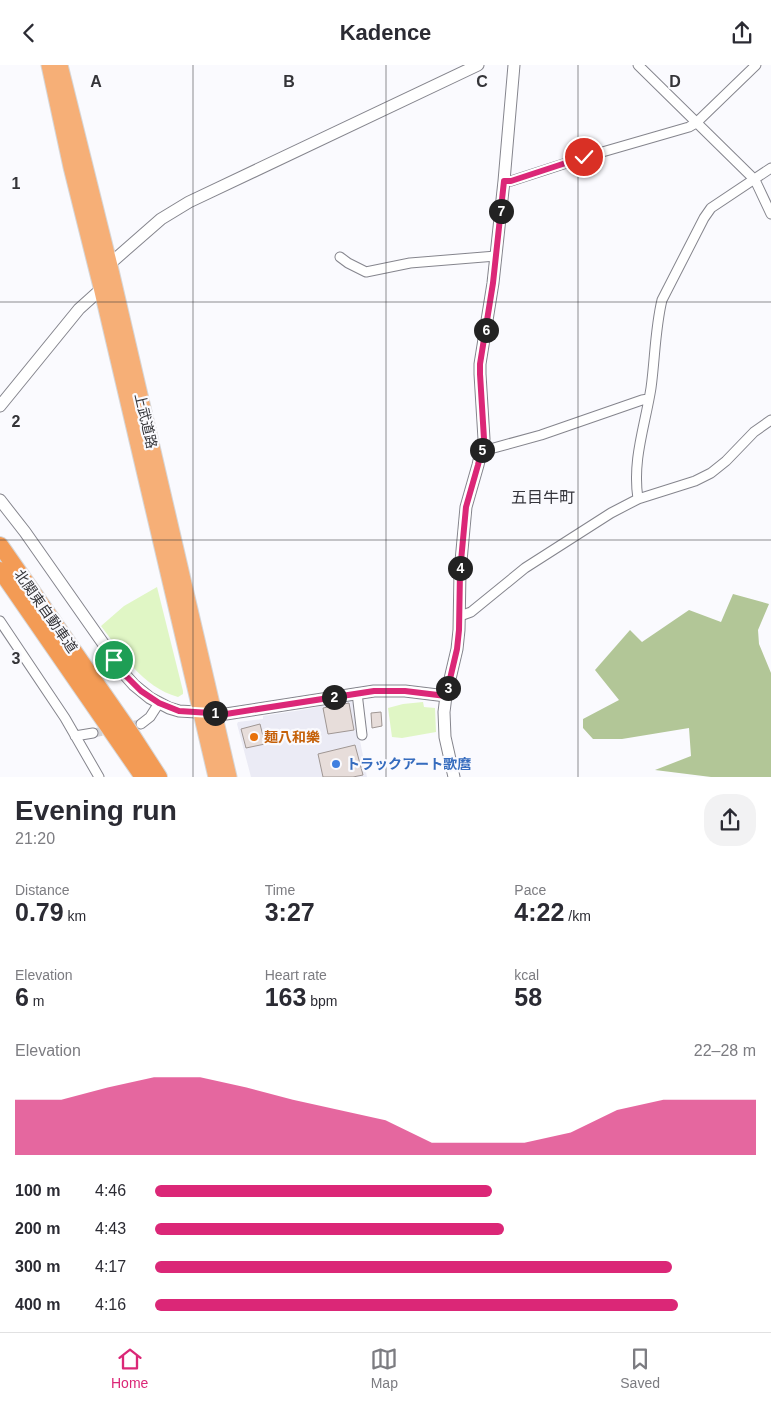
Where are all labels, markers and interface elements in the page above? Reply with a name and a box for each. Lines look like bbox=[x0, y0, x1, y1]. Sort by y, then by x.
icon: back bbox=[15, 19, 43, 47]
icon: share bbox=[728, 19, 756, 47]
text: Kadence bbox=[340, 20, 431, 45]
text: A bbox=[90, 73, 102, 90]
text: B bbox=[283, 73, 295, 90]
text: C bbox=[476, 73, 488, 90]
text: D bbox=[669, 73, 681, 90]
pin bbox=[563, 136, 605, 178]
icon: check bbox=[570, 143, 598, 171]
text: 1 bbox=[12, 175, 21, 192]
pin: 7 bbox=[488, 199, 514, 223]
text: 7 bbox=[498, 203, 505, 219]
pin: 6 bbox=[474, 317, 498, 343]
text: 6 bbox=[483, 322, 490, 338]
street label: 上武道路 bbox=[132, 392, 160, 450]
text: 2 bbox=[12, 413, 21, 430]
pin: 5 bbox=[470, 437, 494, 463]
text: 5 bbox=[479, 442, 486, 458]
district label: 五目牛町 bbox=[511, 489, 575, 506]
pin: 4 bbox=[448, 555, 472, 581]
text: 4 bbox=[457, 560, 464, 576]
street label: 北関東自動車道 bbox=[11, 566, 81, 656]
pin bbox=[93, 639, 135, 681]
icon: arrive bbox=[100, 646, 128, 674]
text: 3 bbox=[12, 650, 21, 667]
pin: 3 bbox=[436, 675, 460, 701]
text: 3 bbox=[445, 680, 452, 696]
pin: 2 bbox=[322, 685, 346, 709]
text: 2 bbox=[331, 689, 338, 705]
pin: 1 bbox=[202, 701, 228, 725]
text: 1 bbox=[212, 705, 219, 721]
place label: 麺八和樂 bbox=[264, 729, 320, 745]
marker: 麺八和樂 bbox=[248, 731, 260, 743]
place label: トラックアート歌麿 bbox=[346, 756, 471, 772]
marker: トラックアート歌麿 bbox=[330, 758, 342, 770]
button: share bbox=[704, 794, 756, 846]
text: Evening run bbox=[15, 795, 177, 826]
text: 21:20 bbox=[15, 830, 55, 847]
text: Distance bbox=[15, 882, 69, 898]
text: Time bbox=[265, 882, 295, 898]
text: Pace bbox=[514, 882, 546, 898]
text: 0.79 bbox=[15, 898, 64, 926]
text: 3:27 bbox=[265, 898, 315, 926]
text: 4:22 bbox=[514, 898, 564, 926]
text: km bbox=[64, 908, 86, 924]
text: /km bbox=[564, 908, 591, 924]
text: Elevation bbox=[15, 967, 73, 983]
text: Heart rate bbox=[265, 967, 327, 983]
text: kcal bbox=[514, 967, 539, 983]
text: 6 bbox=[15, 983, 29, 1011]
text: 163 bbox=[265, 983, 306, 1011]
text: 58 bbox=[514, 983, 542, 1011]
text: m bbox=[29, 993, 44, 1009]
text: bpm bbox=[306, 993, 338, 1009]
text: Elevation bbox=[15, 1042, 81, 1059]
text: 22–28 m bbox=[694, 1042, 756, 1059]
text: 100 m bbox=[15, 1182, 60, 1199]
text: 4:46 bbox=[95, 1182, 126, 1199]
text: 200 m bbox=[15, 1220, 60, 1237]
text: 4:43 bbox=[95, 1220, 126, 1237]
text: 300 m bbox=[15, 1258, 60, 1275]
text: 4:17 bbox=[95, 1258, 126, 1275]
text: 400 m bbox=[15, 1296, 60, 1313]
text: 4:16 bbox=[95, 1296, 126, 1313]
tab: Home bbox=[111, 1345, 148, 1391]
tab: Map bbox=[370, 1345, 398, 1391]
tab: Saved bbox=[620, 1345, 660, 1391]

